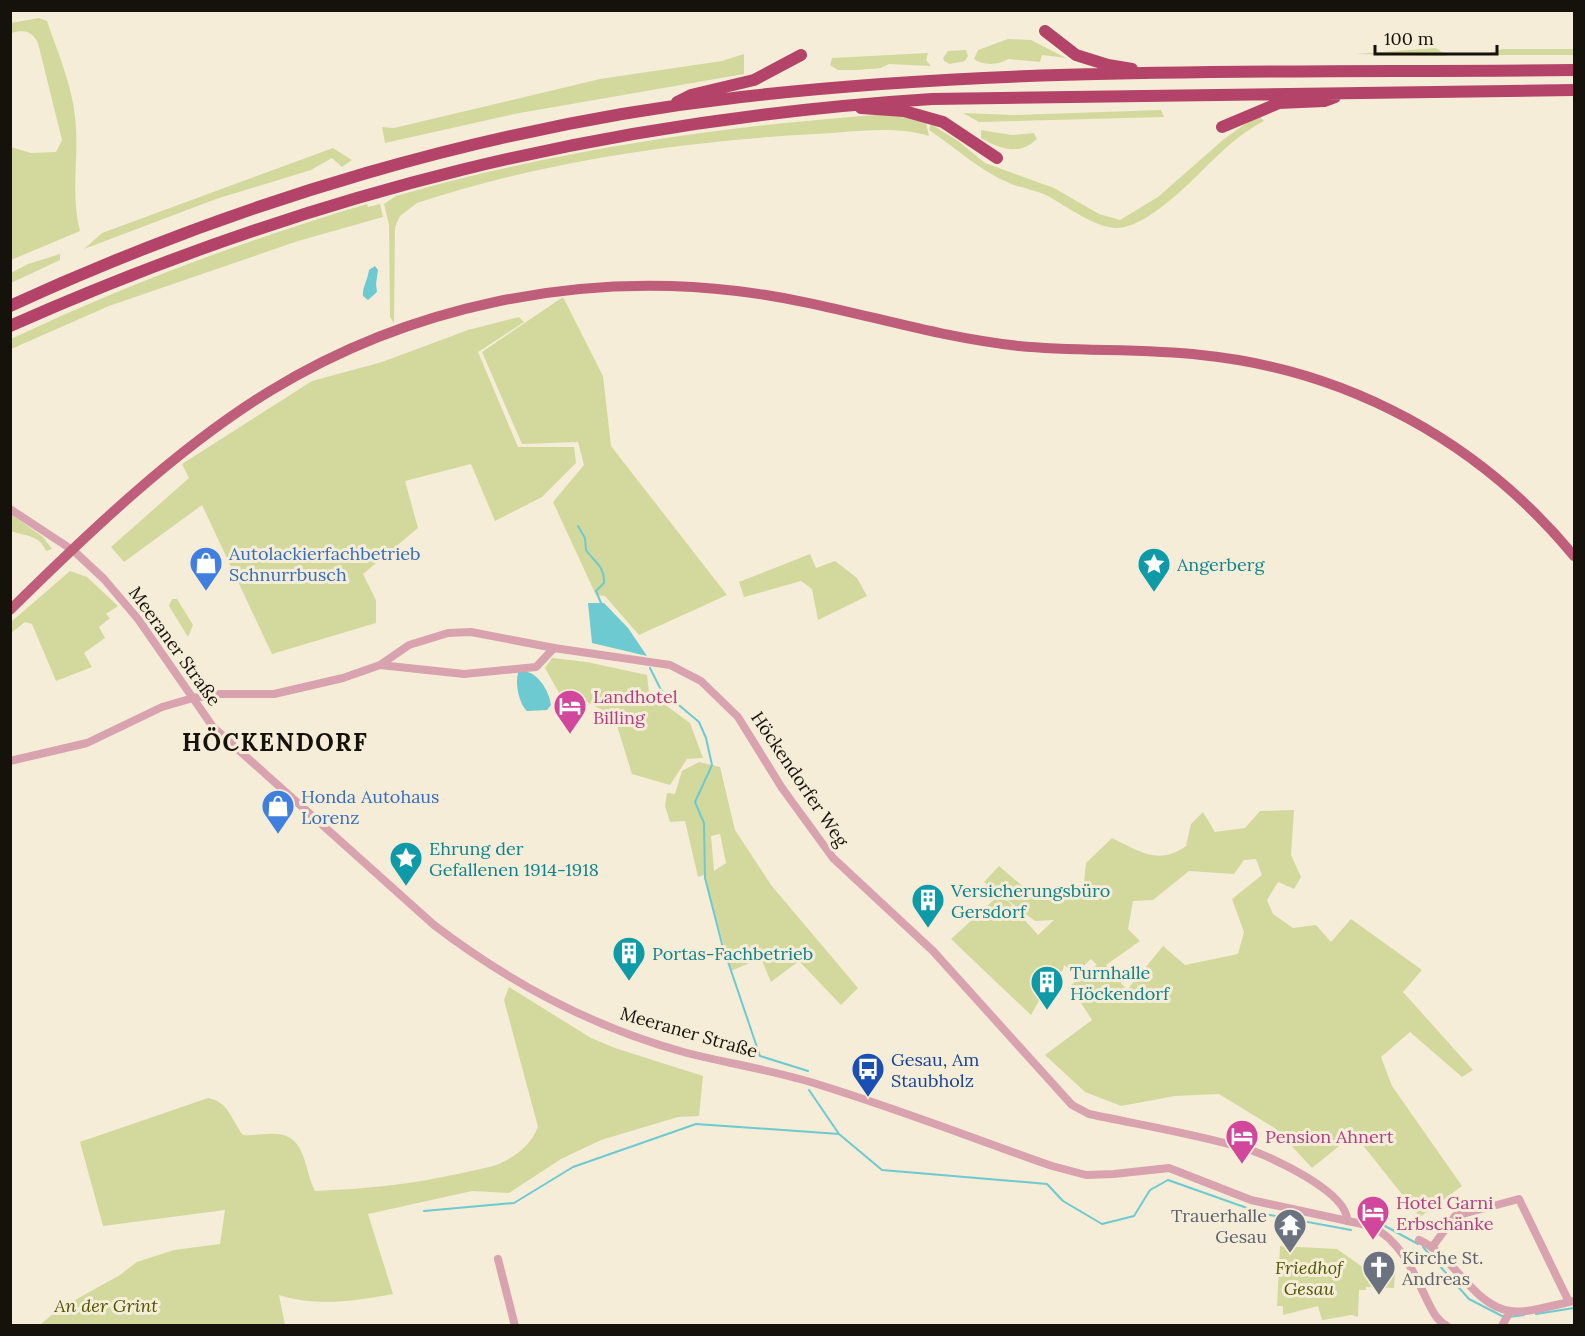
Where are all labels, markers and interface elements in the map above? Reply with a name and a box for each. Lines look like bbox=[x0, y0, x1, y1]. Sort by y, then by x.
scale bar bbox=[1375, 18, 1496, 56]
text: 100 m bbox=[1384, 27, 1434, 50]
place label: Autolackierfachbetrieb Schnurrbusch bbox=[228, 542, 420, 586]
shop icon: Autolackierfachbetrieb Schnurrbusch bbox=[188, 545, 224, 592]
place icon: Angerberg bbox=[1136, 546, 1172, 593]
place label: Angerberg bbox=[1176, 553, 1265, 576]
street label: Meeraner Straße bbox=[124, 582, 226, 710]
place label: Landhotel Billing bbox=[593, 685, 678, 729]
hotel icon: Landhotel Billing bbox=[552, 688, 588, 735]
street label: Höckendorfer Weg bbox=[746, 707, 854, 852]
district label: HÖCKENDORF bbox=[182, 727, 368, 758]
place label: Honda Autohaus Lorenz bbox=[301, 785, 439, 829]
shop icon: Honda Autohaus Lorenz bbox=[260, 788, 296, 835]
place label: Ehrung der Gefallenen 1914-1918 bbox=[429, 837, 599, 881]
place icon: Ehrung der Gefallenen 1914-1918 bbox=[388, 840, 424, 887]
place label: Versicherungsbüro Gersdorf bbox=[950, 879, 1110, 923]
building icon: Versicherungsbüro Gersdorf bbox=[910, 882, 946, 929]
building icon: Portas-Fachbetrieb bbox=[611, 935, 647, 982]
place label: Portas-Fachbetrieb bbox=[652, 942, 813, 965]
place label: Turnhalle Höckendorf bbox=[1070, 961, 1171, 1005]
building icon: Turnhalle Höckendorf bbox=[1029, 964, 1065, 1011]
street label: Meeraner Straße bbox=[618, 1001, 761, 1063]
place label: Gesau, Am Staubholz bbox=[891, 1048, 979, 1092]
bus stop icon: Gesau, Am Staubholz bbox=[850, 1051, 886, 1098]
hotel icon: Pension Ahnert bbox=[1224, 1118, 1260, 1165]
place label: Pension Ahnert bbox=[1265, 1125, 1394, 1148]
place label: Hotel Garni Erbschänke bbox=[1396, 1191, 1494, 1235]
hotel icon: Hotel Garni Erbschänke bbox=[1355, 1194, 1391, 1241]
place label: Trauerhalle Gesau bbox=[1171, 1204, 1267, 1248]
temple icon: Trauerhalle Gesau bbox=[1272, 1207, 1308, 1254]
place label: Kirche St. Andreas bbox=[1401, 1246, 1483, 1290]
church icon: Kirche St. Andreas bbox=[1361, 1249, 1397, 1296]
park label: Friedhof Gesau bbox=[1275, 1256, 1345, 1300]
park label: An der Grint bbox=[53, 1294, 158, 1317]

